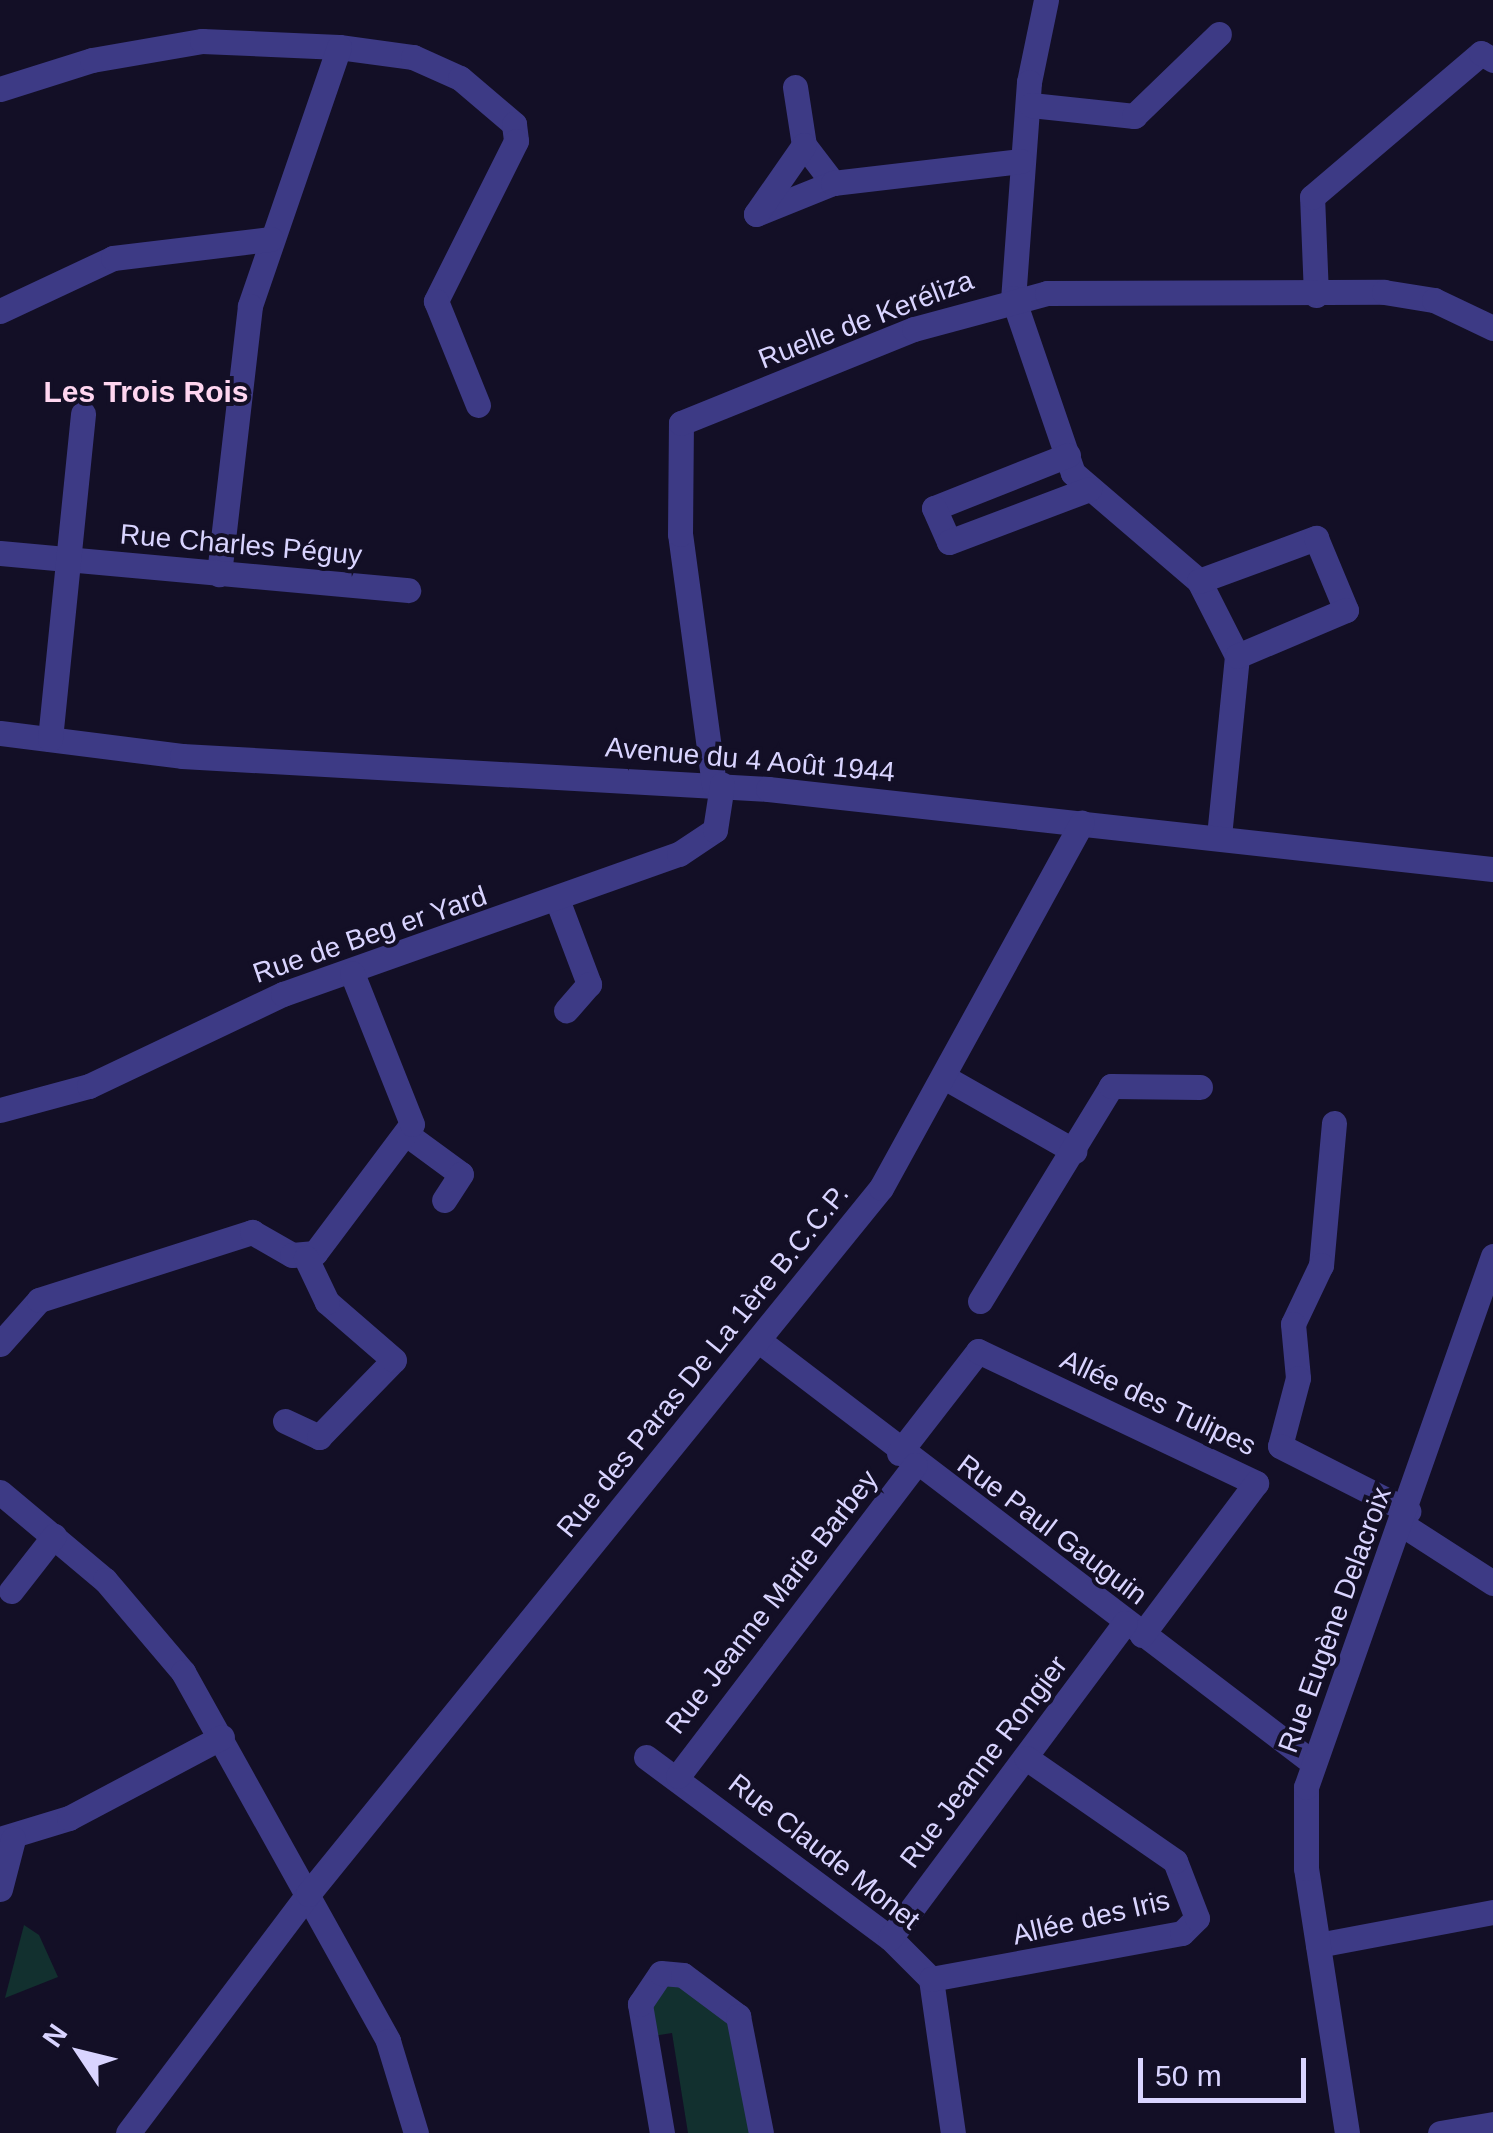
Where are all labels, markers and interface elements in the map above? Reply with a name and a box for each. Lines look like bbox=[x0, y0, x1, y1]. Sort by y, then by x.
street label: Ruelle de Keréliza bbox=[754, 264, 978, 376]
district label: Les Trois Rois bbox=[43, 374, 249, 410]
street label: Rue Charles Péguy bbox=[119, 518, 363, 572]
street label: Avenue du 4 Août 1944 bbox=[603, 731, 897, 789]
street label: Rue de Beg er Yard bbox=[249, 879, 491, 991]
street label: Rue des Paras De La 1ère B.C.C.P. bbox=[550, 1178, 856, 1544]
street label: Allée des Tulipes bbox=[1055, 1343, 1261, 1463]
street label: Rue Paul Gauguin bbox=[951, 1448, 1153, 1612]
street label: Rue Jeanne Marie Barbey bbox=[659, 1463, 885, 1741]
street label: Rue Eugène Delacroix bbox=[1271, 1483, 1399, 1757]
street label: Rue Jeanne Rongier bbox=[893, 1649, 1075, 1875]
street label: Rue Claude Monet bbox=[722, 1767, 926, 1937]
street label: Allée des Iris bbox=[1009, 1884, 1173, 1952]
north arrow bbox=[30, 2003, 130, 2103]
text: N bbox=[37, 2018, 74, 2053]
scale bar bbox=[1143, 2038, 1310, 2100]
text: 50 m bbox=[1155, 2059, 1222, 2092]

